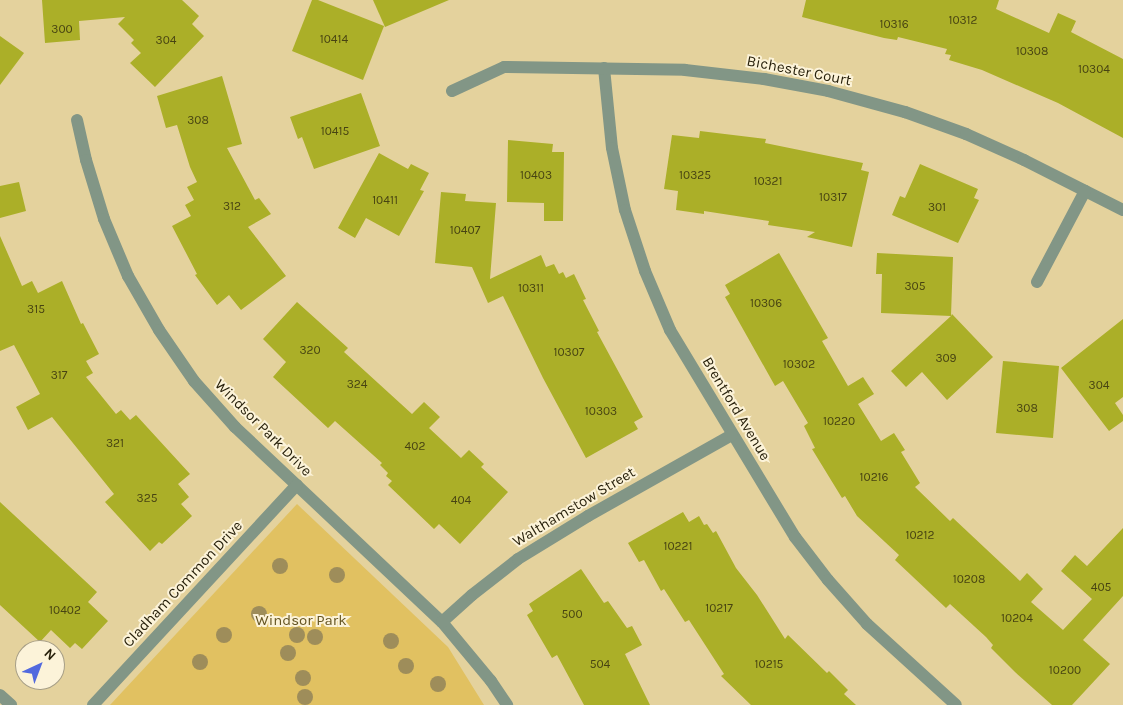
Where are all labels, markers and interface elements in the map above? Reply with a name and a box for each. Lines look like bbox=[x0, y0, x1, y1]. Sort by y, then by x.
house number: 10312 bbox=[948, 14, 978, 28]
house number: 10316 bbox=[879, 18, 909, 32]
house number: 300 bbox=[51, 23, 73, 37]
house number: 10414 bbox=[320, 33, 348, 47]
house number: 304 bbox=[156, 34, 176, 48]
house number: 10308 bbox=[1016, 45, 1048, 59]
street label: Bichester Court bbox=[745, 52, 853, 90]
house number: 10304 bbox=[1078, 63, 1110, 77]
house number: 308 bbox=[187, 114, 209, 128]
house number: 10415 bbox=[321, 125, 349, 139]
house number: 10403 bbox=[520, 169, 552, 183]
house number: 10325 bbox=[679, 169, 711, 183]
house number: 10321 bbox=[753, 175, 783, 189]
house number: 10317 bbox=[819, 191, 847, 205]
house number: 10411 bbox=[372, 194, 398, 208]
house number: 312 bbox=[223, 200, 241, 214]
house number: 301 bbox=[928, 201, 946, 215]
house number: 10407 bbox=[450, 224, 480, 238]
house number: 305 bbox=[905, 280, 925, 294]
house number: 10311 bbox=[518, 282, 544, 296]
house number: 10306 bbox=[750, 297, 782, 311]
house number: 315 bbox=[27, 303, 45, 317]
house number: 320 bbox=[299, 344, 321, 358]
house number: 10307 bbox=[554, 346, 584, 360]
house number: 309 bbox=[935, 352, 957, 366]
street label: Brentford Avenue bbox=[698, 354, 774, 464]
house number: 10302 bbox=[783, 358, 815, 372]
house number: 317 bbox=[51, 369, 67, 383]
street label: Windsor Park Drive bbox=[211, 376, 315, 480]
house number: 324 bbox=[347, 378, 367, 392]
house number: 304 bbox=[1089, 379, 1109, 393]
house number: 308 bbox=[1016, 402, 1038, 416]
house number: 10303 bbox=[585, 405, 617, 419]
house number: 10220 bbox=[823, 415, 855, 429]
house number: 321 bbox=[106, 437, 124, 451]
house number: 402 bbox=[405, 440, 425, 454]
street label: Walthamstow Street bbox=[509, 463, 639, 551]
house number: 10216 bbox=[860, 471, 888, 485]
house number: 325 bbox=[137, 492, 157, 506]
house number: 404 bbox=[451, 494, 471, 508]
street label: Cladham Common Drive bbox=[120, 517, 246, 651]
house number: 10212 bbox=[906, 529, 934, 543]
house number: 10221 bbox=[664, 540, 692, 554]
house number: 10208 bbox=[953, 573, 985, 587]
house number: 405 bbox=[1091, 581, 1111, 595]
house number: 10217 bbox=[705, 602, 733, 616]
house number: 10402 bbox=[49, 604, 81, 618]
house number: 500 bbox=[561, 608, 583, 622]
park label: Windsor Park bbox=[255, 612, 347, 630]
house number: 10204 bbox=[1001, 612, 1033, 626]
north arrow bbox=[15, 640, 65, 690]
text: N bbox=[40, 645, 59, 664]
house number: 504 bbox=[590, 658, 610, 672]
house number: 10215 bbox=[755, 658, 783, 672]
house number: 10200 bbox=[1049, 664, 1081, 678]

